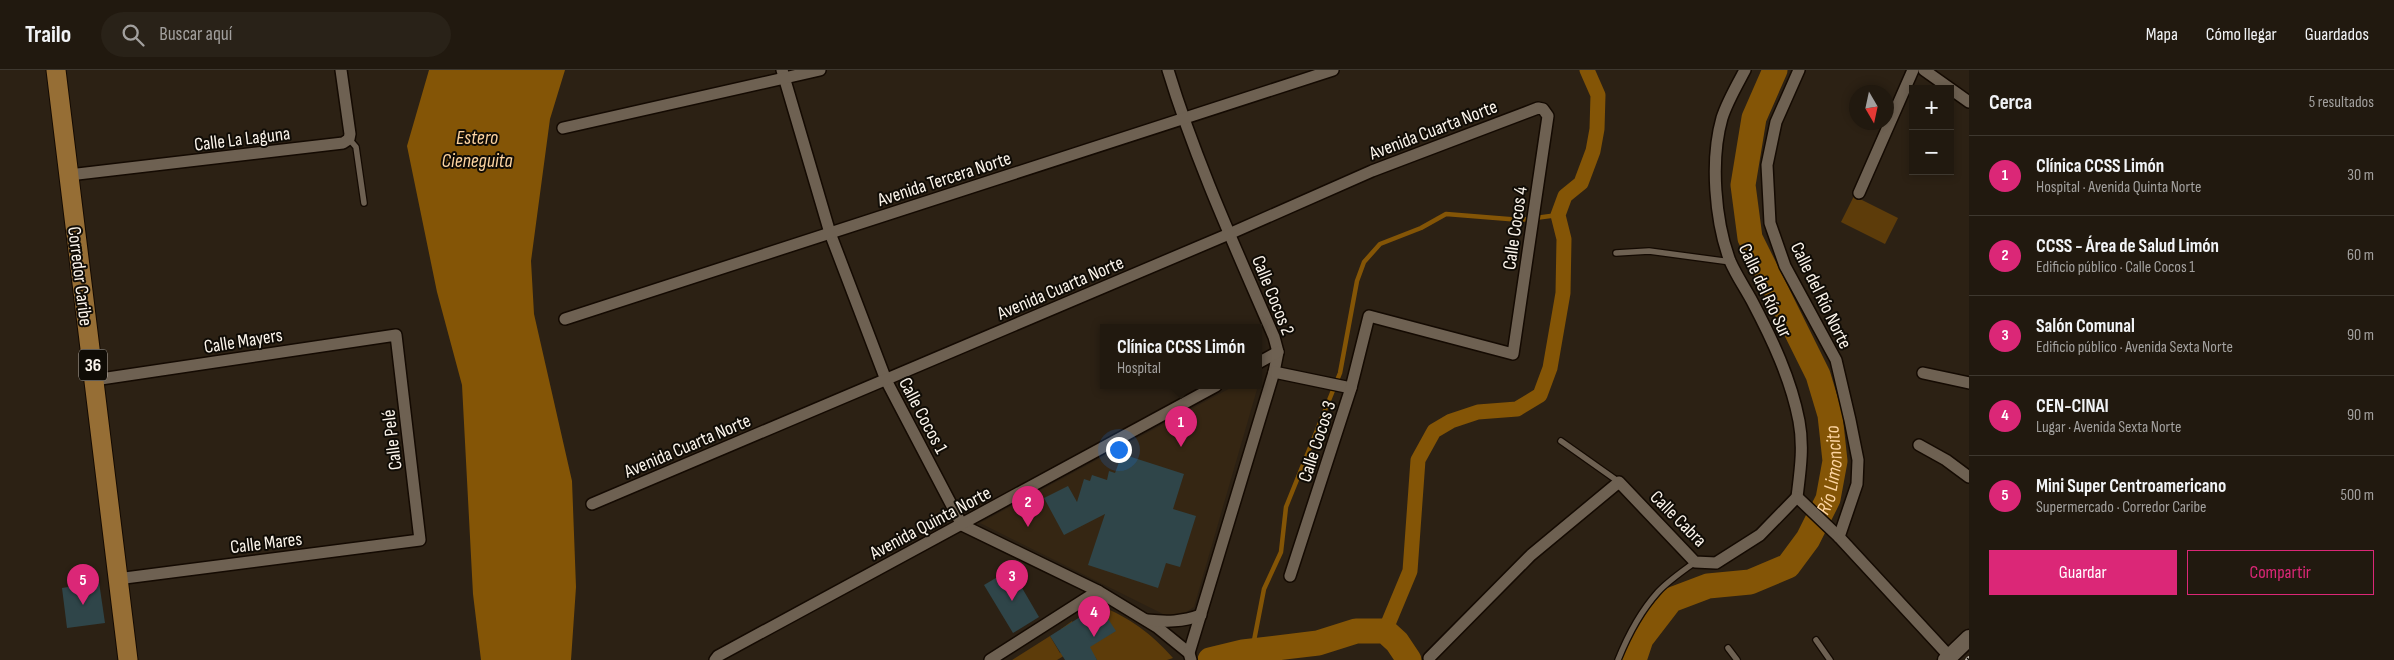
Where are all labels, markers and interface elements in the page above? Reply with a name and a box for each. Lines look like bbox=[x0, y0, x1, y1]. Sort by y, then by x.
search box bbox=[101, 12, 451, 57]
text: Trailo bbox=[25, 20, 71, 49]
icon: search bbox=[119, 21, 147, 49]
text: Buscar aquí bbox=[159, 23, 232, 46]
text: Mapa bbox=[2146, 24, 2178, 45]
text: Cómo llegar bbox=[2206, 24, 2277, 45]
text: Guardados bbox=[2305, 24, 2369, 45]
north arrow bbox=[1849, 85, 1894, 130]
map controls bbox=[1909, 85, 1954, 175]
button: + bbox=[1909, 85, 1954, 130]
text: Cerca bbox=[1989, 90, 2032, 115]
text: 5 resultados bbox=[2309, 93, 2374, 112]
street label: Avenida Cuarta Norte bbox=[1365, 95, 1501, 166]
street label: Calle La Laguna bbox=[193, 122, 292, 157]
water label: Estero Cieneguita bbox=[441, 126, 513, 173]
button: − bbox=[1909, 130, 1954, 175]
street label: Avenida Tercera Norte bbox=[874, 147, 1014, 212]
text: Clínica CCSS Limón bbox=[2036, 155, 2164, 178]
text: 1 bbox=[2002, 166, 2008, 185]
text: 30 m bbox=[2347, 166, 2374, 185]
text: Hospital · Avenida Quinta Norte bbox=[2036, 178, 2201, 197]
street label: Calle Cocos 4 bbox=[1498, 185, 1533, 271]
street label: Corredor Caribe bbox=[62, 225, 97, 327]
text: CCSS - Área de Salud Limón bbox=[2036, 235, 2219, 258]
street label: Calle del Río Norte bbox=[1785, 239, 1856, 353]
street label: Calle del Río Sur bbox=[1733, 240, 1797, 342]
text: 2 bbox=[2001, 246, 2009, 265]
text: 60 m bbox=[2347, 246, 2374, 265]
street label: Avenida Cuarta Norte bbox=[993, 251, 1127, 326]
street label: Calle Cocos 2 bbox=[1246, 252, 1299, 339]
text: Edificio público · Calle Cocos 1 bbox=[2036, 258, 2195, 277]
text: Salón Comunal bbox=[2036, 315, 2135, 338]
street label: Calle Mayers bbox=[202, 324, 284, 359]
popup bbox=[1100, 324, 1262, 389]
text: 3 bbox=[2001, 326, 2009, 345]
text: 90 m bbox=[2347, 326, 2374, 345]
text: Clínica CCSS Limón bbox=[1117, 336, 1245, 359]
text: Edificio público · Avenida Sexta Norte bbox=[2036, 338, 2233, 357]
road number: 36 bbox=[79, 350, 107, 380]
text: Hospital bbox=[1117, 359, 1161, 378]
street label: Calle Cocos 1 bbox=[893, 374, 952, 458]
text: CEN-CINAI bbox=[2036, 395, 2109, 418]
street label: Calle Cocos 3 bbox=[1293, 398, 1341, 485]
pin: 1 bbox=[1165, 406, 1197, 447]
text: 4 bbox=[2001, 406, 2009, 425]
text: 90 m bbox=[2347, 406, 2374, 425]
street label: Calle Pelé bbox=[377, 408, 408, 471]
street label: Avenida Cuarta Norte bbox=[620, 409, 754, 484]
text: Lugar · Avenida Sexta Norte bbox=[2036, 418, 2182, 437]
water label: Río Limoncito bbox=[1811, 424, 1848, 519]
your location bbox=[1106, 437, 1132, 463]
text: Mini Super Centroamericano bbox=[2036, 475, 2226, 498]
street label: Avenida Quinta Norte bbox=[865, 482, 995, 565]
pin: 2 bbox=[1012, 486, 1044, 527]
street label: Calle Cabra bbox=[1645, 486, 1711, 552]
text: 5 bbox=[2001, 486, 2009, 505]
text: 500 m bbox=[2340, 486, 2374, 505]
text: Supermercado · Corredor Caribe bbox=[2036, 498, 2207, 517]
street label: Calle Mares bbox=[229, 528, 304, 559]
button: Guardar bbox=[1989, 550, 2177, 595]
button: Compartir bbox=[2187, 550, 2374, 595]
pin: 3 bbox=[996, 560, 1028, 601]
pin: 5 bbox=[67, 564, 99, 605]
pin: 4 bbox=[1078, 596, 1110, 637]

